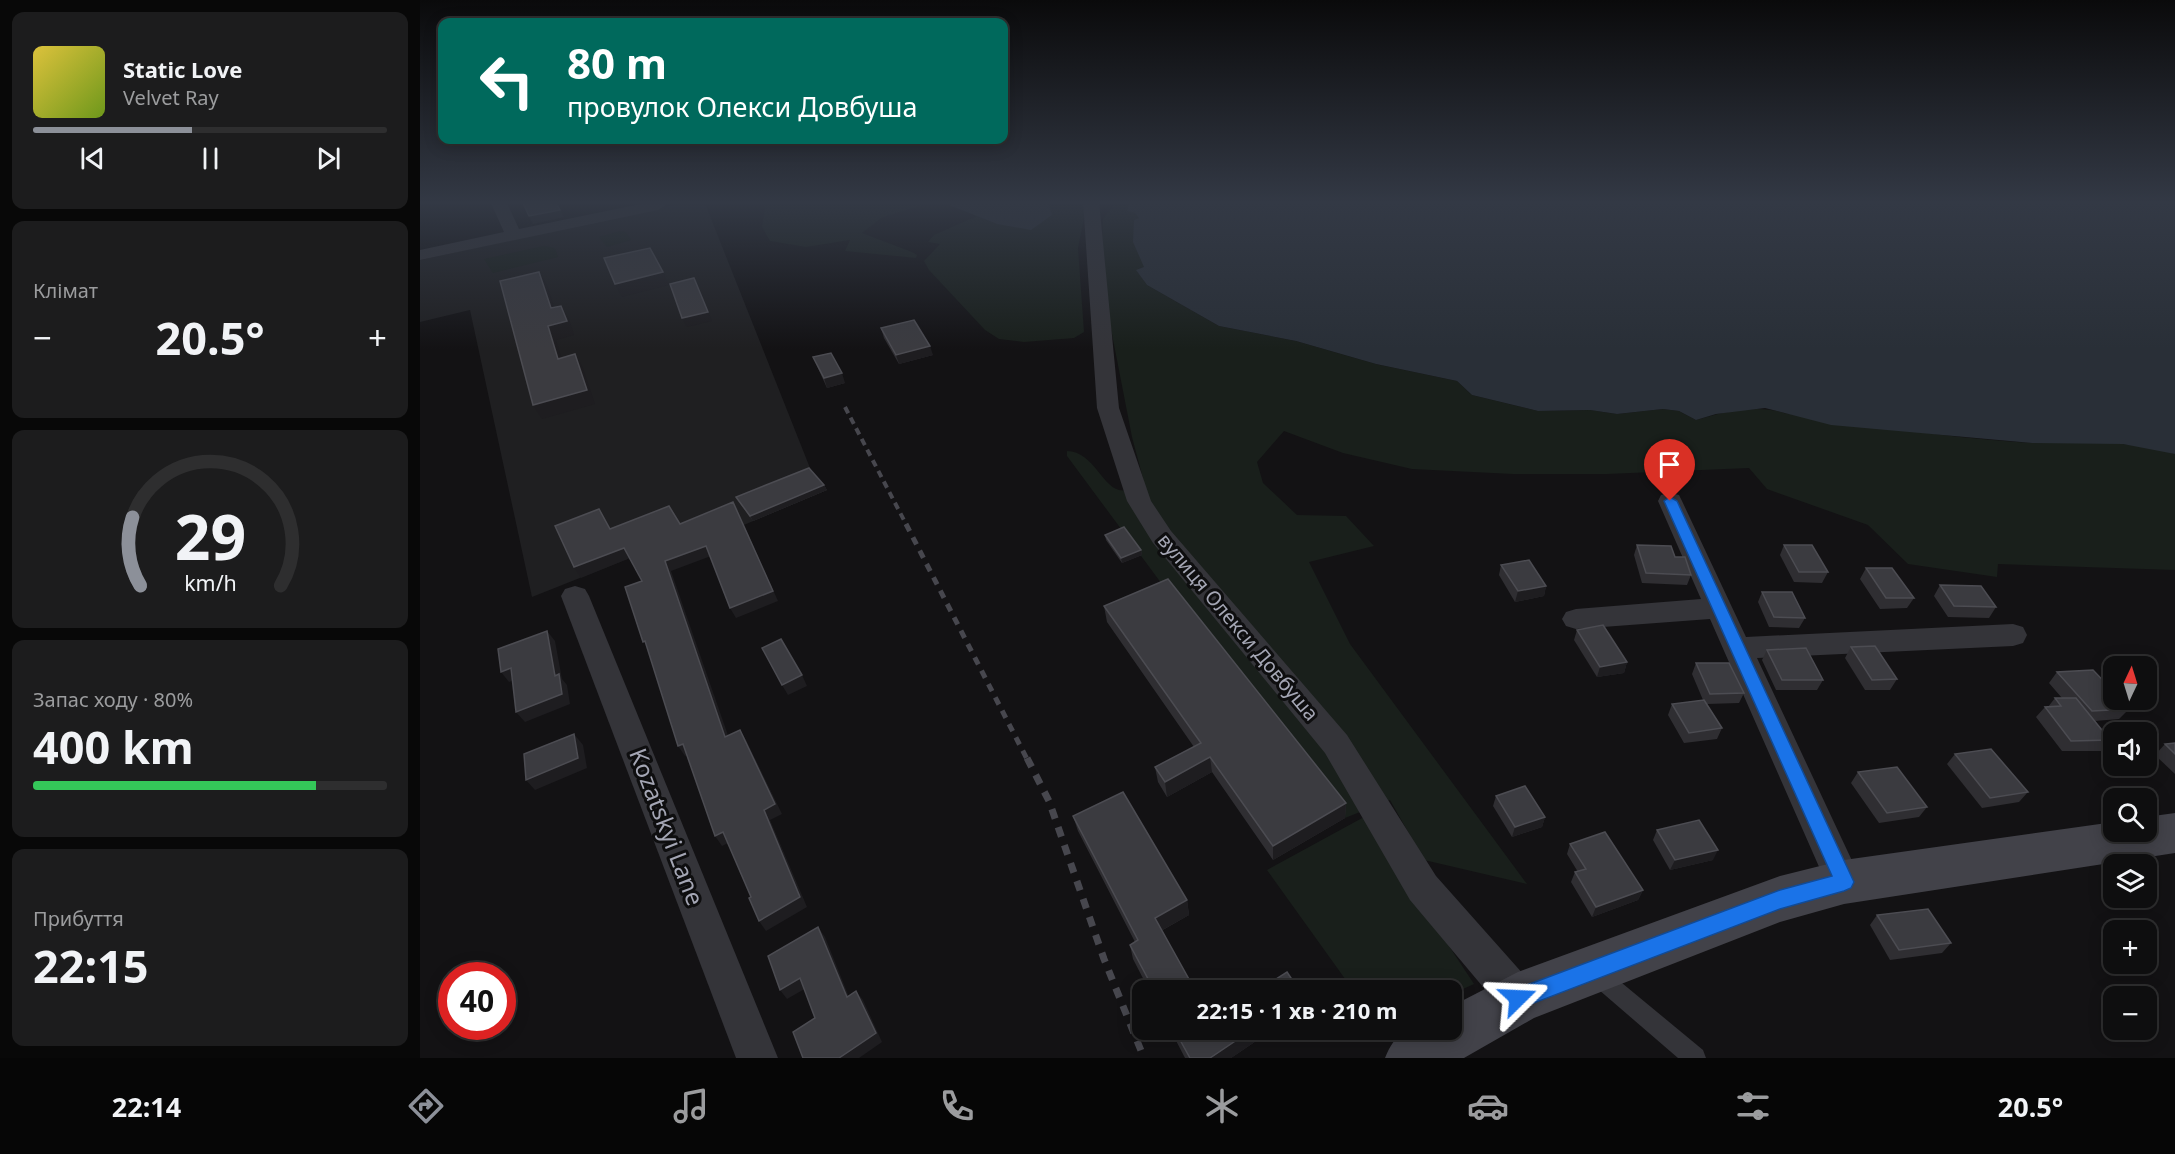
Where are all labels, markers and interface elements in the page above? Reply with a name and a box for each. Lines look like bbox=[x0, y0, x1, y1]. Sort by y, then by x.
text: 80 m bbox=[567, 34, 667, 91]
icon: left bbox=[468, 42, 546, 120]
text: Static Love bbox=[123, 54, 242, 84]
text: Velvet Ray bbox=[123, 84, 219, 111]
text: провулок Олекси Довбуша bbox=[567, 88, 917, 125]
icon: previous bbox=[76, 142, 109, 175]
icon: pause bbox=[194, 142, 227, 175]
icon: next bbox=[312, 142, 345, 175]
text: Клімат bbox=[33, 277, 98, 304]
text: 20.5° bbox=[156, 307, 264, 368]
text: − bbox=[33, 315, 52, 360]
text: + bbox=[368, 315, 387, 360]
pin bbox=[1644, 439, 1695, 501]
icon: arrive bbox=[1653, 448, 1686, 481]
text: 29 bbox=[174, 493, 246, 578]
street label: вулиця Олекси Довбуша bbox=[1152, 527, 1325, 726]
text: km/h bbox=[184, 568, 236, 597]
north arrow bbox=[2103, 656, 2157, 710]
map controls bbox=[2103, 656, 2157, 1040]
text: Запас ходу · 80% bbox=[33, 686, 193, 713]
text: 400 km bbox=[33, 716, 194, 777]
button: sound bbox=[2103, 722, 2157, 776]
street label: Kozatskyi Lane bbox=[622, 743, 713, 910]
button: search bbox=[2103, 788, 2157, 842]
button: layers bbox=[2103, 854, 2157, 908]
text: Прибуття bbox=[33, 905, 124, 932]
button: + bbox=[2103, 920, 2157, 974]
text: 22:15 bbox=[33, 935, 149, 996]
speed limit sign: 40 bbox=[438, 962, 516, 1040]
position arrow bbox=[1486, 966, 1550, 1030]
button: − bbox=[2103, 986, 2157, 1040]
text: 22:15 · 1 хв · 210 m bbox=[1197, 995, 1397, 1025]
icon: directions bbox=[405, 1085, 447, 1127]
icon: music bbox=[670, 1085, 712, 1127]
icon: phone bbox=[936, 1085, 978, 1127]
icon: climate bbox=[1201, 1085, 1243, 1127]
icon: car bbox=[1467, 1085, 1509, 1127]
icon: filters bbox=[1732, 1085, 1774, 1127]
text: 22:14 bbox=[112, 1088, 181, 1125]
text: 20.5° bbox=[1998, 1088, 2063, 1125]

